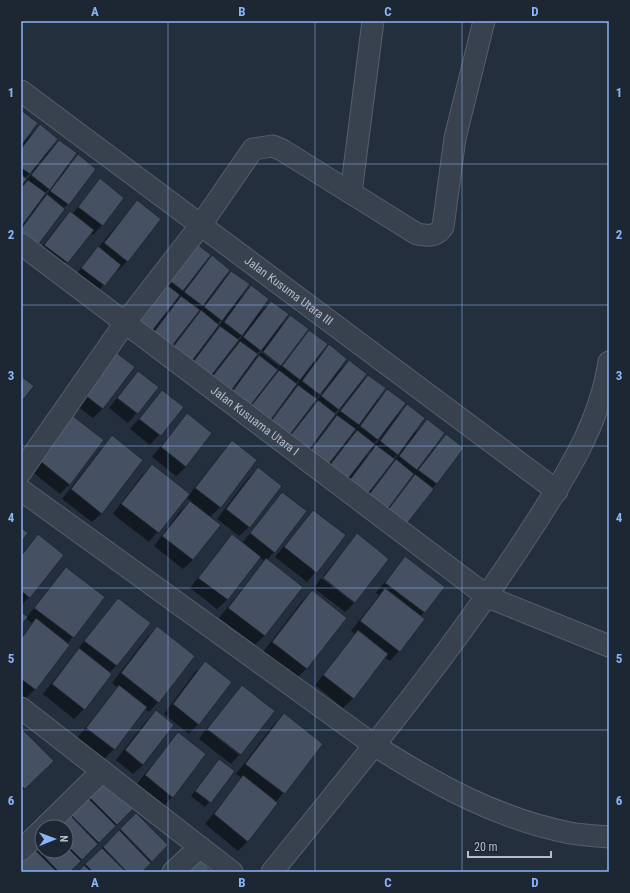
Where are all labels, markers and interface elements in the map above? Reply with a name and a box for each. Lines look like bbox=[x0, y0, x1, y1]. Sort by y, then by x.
text: A bbox=[91, 4, 99, 19]
text: B bbox=[238, 4, 246, 19]
text: C bbox=[384, 4, 392, 19]
text: D bbox=[531, 4, 539, 19]
text: 1 bbox=[8, 85, 14, 100]
text: 1 bbox=[616, 85, 622, 100]
text: 2 bbox=[8, 227, 15, 242]
text: 2 bbox=[616, 227, 623, 242]
street label: Jalan Kusuma Utara III bbox=[242, 253, 336, 328]
text: 3 bbox=[8, 368, 14, 383]
text: 3 bbox=[616, 368, 622, 383]
street label: Jalan Kusuama Utara I bbox=[208, 383, 301, 458]
text: 4 bbox=[8, 510, 15, 525]
text: 4 bbox=[616, 510, 623, 525]
text: 5 bbox=[8, 651, 15, 666]
text: 5 bbox=[616, 651, 623, 666]
text: 6 bbox=[8, 793, 15, 808]
text: 6 bbox=[616, 793, 623, 808]
north arrow bbox=[34, 819, 74, 859]
scale bar bbox=[468, 833, 551, 859]
text: N bbox=[57, 835, 70, 843]
text: 20 m bbox=[474, 840, 498, 854]
text: A bbox=[91, 875, 99, 890]
text: B bbox=[238, 875, 246, 890]
text: C bbox=[384, 875, 392, 890]
text: D bbox=[531, 875, 539, 890]

